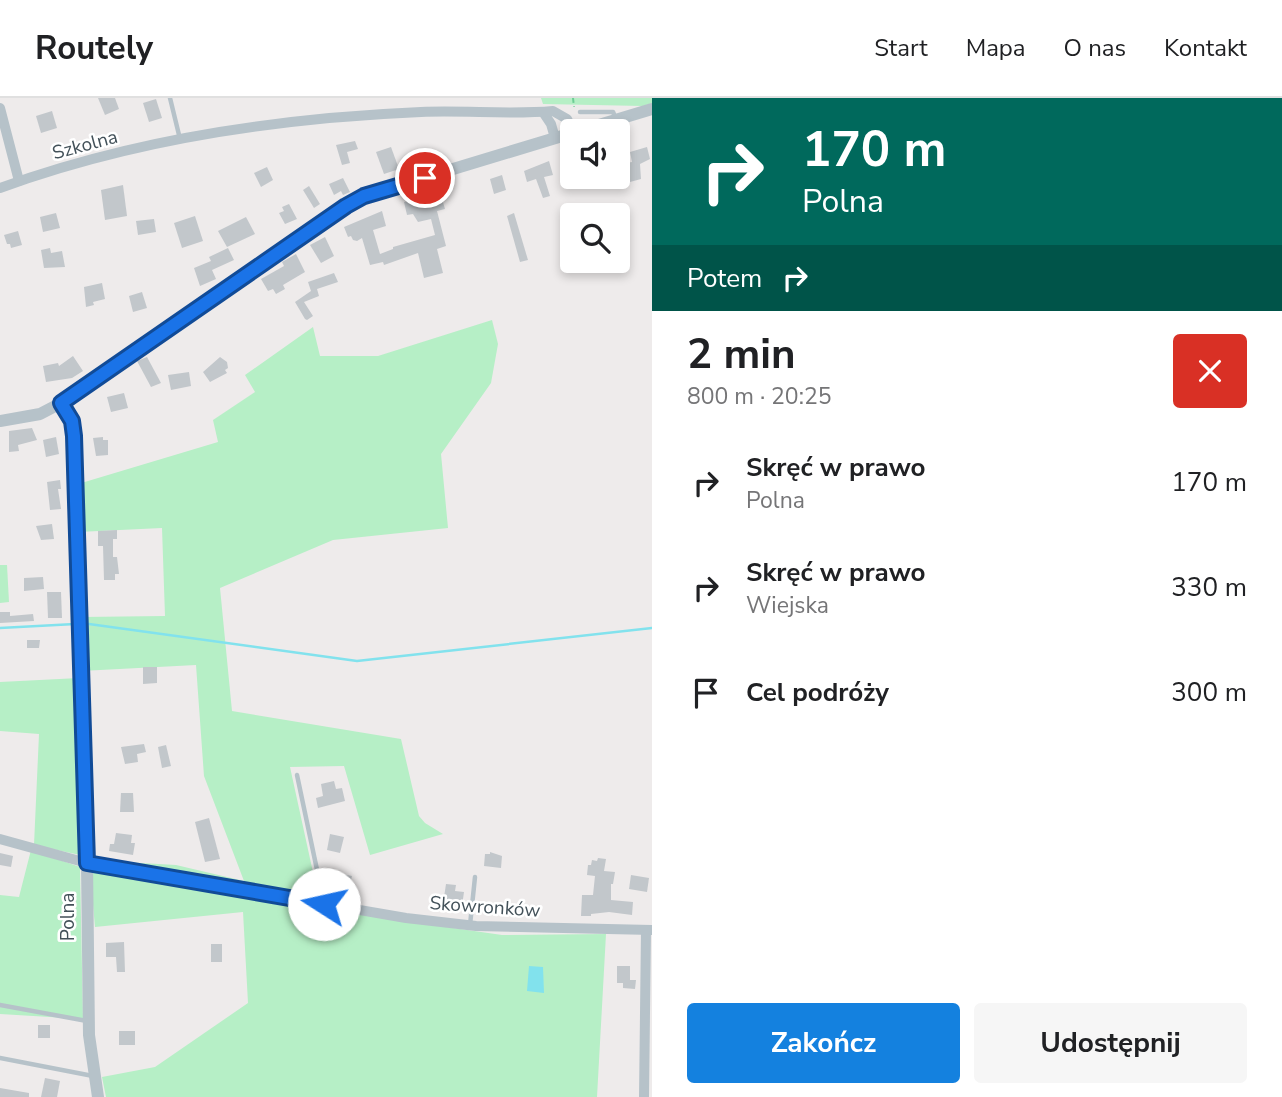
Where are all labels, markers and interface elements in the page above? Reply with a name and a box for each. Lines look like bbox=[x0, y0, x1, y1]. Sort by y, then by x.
text: Routely bbox=[35, 26, 153, 71]
text: Start bbox=[874, 32, 928, 64]
text: Mapa bbox=[966, 32, 1026, 64]
text: O nas bbox=[1064, 32, 1126, 64]
text: Kontakt bbox=[1164, 32, 1247, 64]
text: 170 m bbox=[802, 116, 946, 183]
map controls bbox=[560, 119, 630, 273]
button: sound bbox=[560, 119, 630, 189]
street label: Szkolna bbox=[49, 124, 121, 166]
icon: right bbox=[687, 126, 778, 217]
pin bbox=[395, 148, 455, 208]
icon: arrive bbox=[406, 159, 444, 197]
text: Polna bbox=[802, 180, 884, 223]
button: search bbox=[560, 203, 630, 273]
icon: right bbox=[776, 259, 814, 297]
text: Potem bbox=[687, 261, 762, 296]
text: 2 min bbox=[687, 326, 796, 383]
button: close bbox=[1173, 334, 1247, 408]
text: 800 m · 20:25 bbox=[687, 381, 832, 412]
text: Skręć w prawo bbox=[746, 450, 926, 485]
icon: right bbox=[687, 464, 725, 502]
text: 170 m bbox=[1171, 465, 1247, 500]
text: Polna bbox=[746, 485, 805, 516]
text: Skręć w prawo bbox=[746, 555, 926, 590]
icon: right bbox=[687, 569, 725, 607]
text: 330 m bbox=[1171, 570, 1247, 605]
text: Wiejska bbox=[746, 590, 829, 621]
icon: arrive bbox=[687, 674, 725, 712]
text: Cel podróży bbox=[746, 675, 889, 710]
text: 300 m bbox=[1171, 675, 1247, 710]
position arrow bbox=[287, 867, 361, 941]
street label: Skowronków bbox=[429, 890, 541, 924]
street label: Polna bbox=[55, 893, 81, 941]
button: Zakończ bbox=[687, 1003, 960, 1083]
button: Udostępnij bbox=[974, 1003, 1247, 1083]

